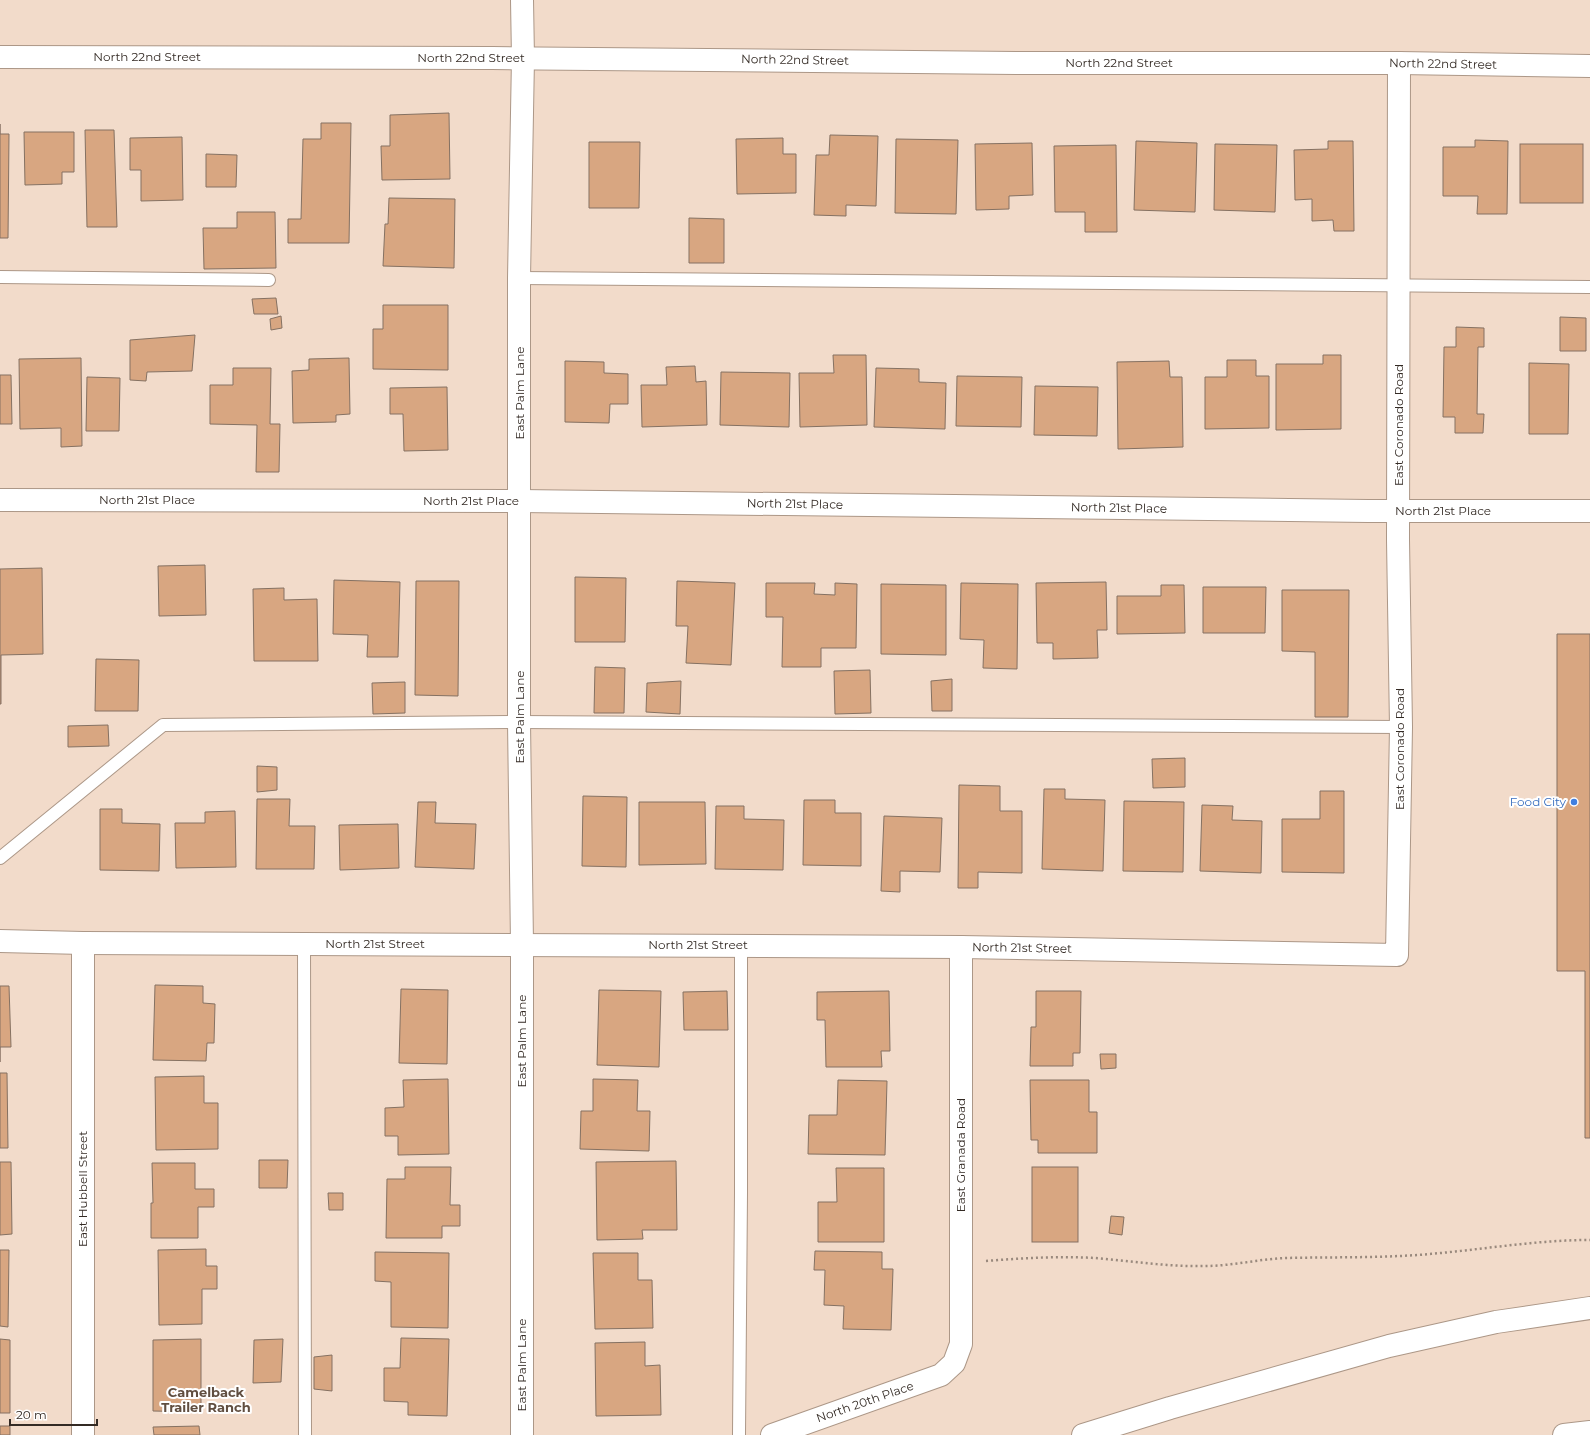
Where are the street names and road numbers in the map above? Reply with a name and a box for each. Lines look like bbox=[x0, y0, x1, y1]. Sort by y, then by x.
street label: North 22nd Street bbox=[93, 49, 201, 64]
street label: North 22nd Street bbox=[417, 50, 525, 65]
street label: North 22nd Street bbox=[741, 51, 849, 68]
street label: North 22nd Street bbox=[1065, 55, 1173, 70]
street label: North 22nd Street bbox=[1389, 55, 1497, 72]
street label: East Palm Lane bbox=[512, 346, 527, 440]
street label: East Coronado Road bbox=[1391, 364, 1406, 486]
street label: North 21st Place bbox=[99, 492, 195, 507]
street label: North 21st Place bbox=[423, 493, 519, 508]
street label: North 21st Place bbox=[747, 495, 843, 512]
street label: North 21st Place bbox=[1071, 499, 1167, 516]
street label: North 21st Place bbox=[1395, 503, 1491, 518]
street label: East Palm Lane bbox=[512, 670, 527, 764]
street label: East Coronado Road bbox=[1392, 688, 1407, 810]
street label: North 21st Street bbox=[325, 936, 425, 951]
street label: North 21st Street bbox=[648, 937, 748, 952]
street label: North 21st Street bbox=[972, 939, 1072, 956]
street label: East Palm Lane bbox=[514, 994, 529, 1088]
street label: East Granada Road bbox=[953, 1098, 968, 1212]
street label: East Hubbell Street bbox=[75, 1131, 90, 1247]
street label: East Palm Lane bbox=[514, 1318, 529, 1412]
street label: North 20th Place bbox=[814, 1378, 916, 1425]

